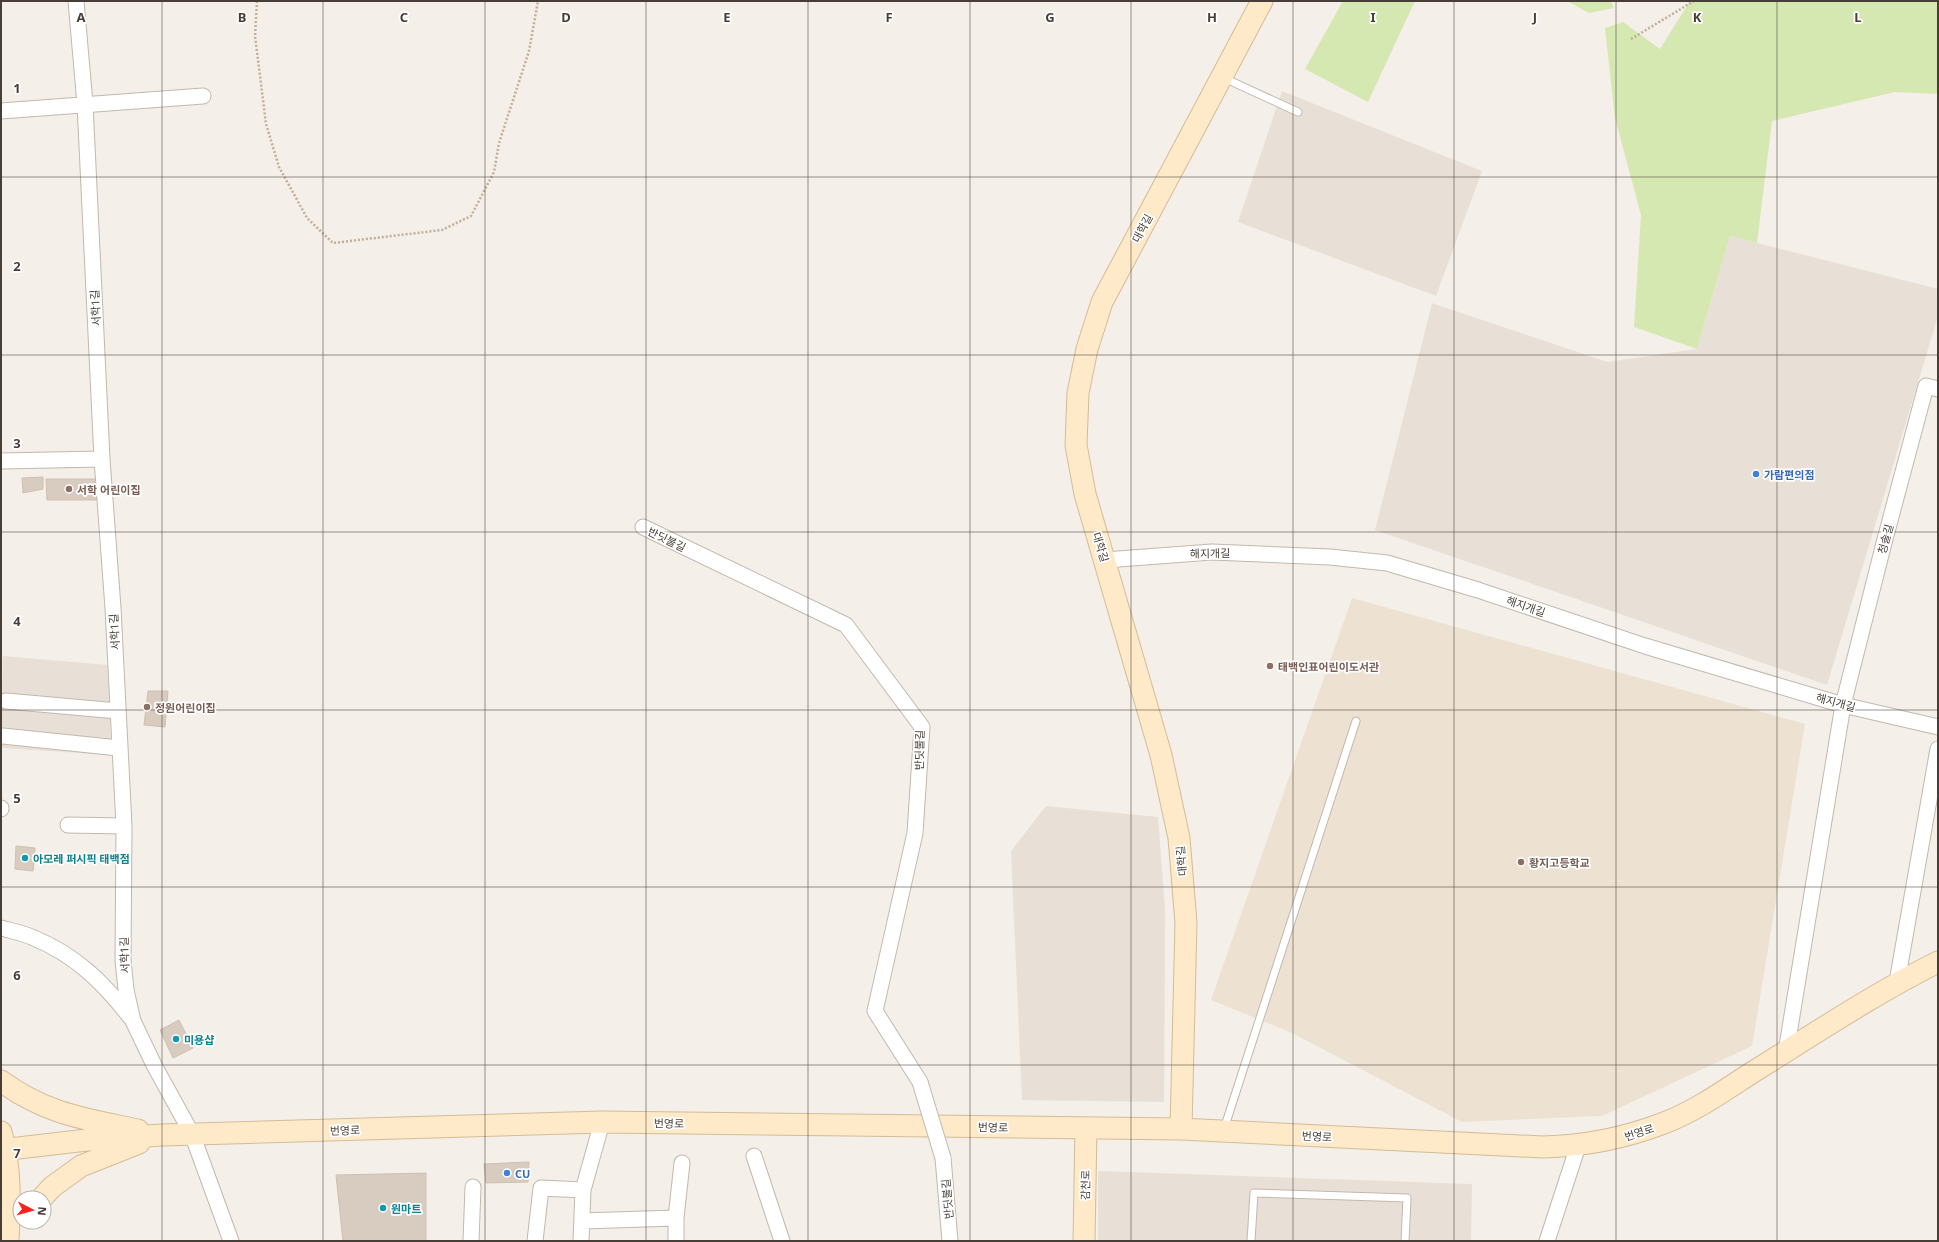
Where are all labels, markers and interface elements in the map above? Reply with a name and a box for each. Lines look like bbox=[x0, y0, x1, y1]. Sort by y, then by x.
text: A bbox=[77, 8, 86, 26]
text: B bbox=[238, 8, 246, 26]
text: C bbox=[400, 8, 408, 26]
text: D bbox=[561, 8, 571, 26]
text: E bbox=[723, 8, 731, 26]
text: F bbox=[885, 8, 893, 26]
text: G bbox=[1045, 8, 1055, 26]
text: H bbox=[1207, 8, 1217, 26]
text: I bbox=[1370, 8, 1376, 26]
text: J bbox=[1532, 8, 1537, 26]
text: K bbox=[1693, 8, 1702, 26]
text: L bbox=[1854, 8, 1862, 26]
text: 1 bbox=[13, 79, 21, 97]
street label: 대학길 bbox=[1128, 211, 1156, 245]
text: 2 bbox=[13, 257, 21, 275]
street label: 서학1길 bbox=[87, 289, 103, 327]
text: 3 bbox=[13, 434, 21, 452]
place label: 가람편의점 bbox=[1764, 467, 1815, 482]
marker: 가람편의점 bbox=[1751, 469, 1761, 479]
place label: 서학 어린이집 bbox=[77, 482, 141, 497]
marker: 서학 어린이집 bbox=[64, 484, 74, 494]
street label: 청솔길 bbox=[1874, 522, 1896, 556]
street label: 반딧불길 bbox=[646, 523, 688, 555]
street label: 대학길 bbox=[1089, 530, 1113, 564]
street label: 해지개길 bbox=[1190, 545, 1230, 561]
street label: 해지개길 bbox=[1504, 592, 1548, 620]
text: 4 bbox=[13, 612, 21, 630]
street label: 서학1길 bbox=[106, 613, 122, 651]
place label: 태백인표어린이도서관 bbox=[1278, 659, 1379, 674]
marker: 태백인표어린이도서관 bbox=[1265, 661, 1275, 671]
street label: 해지개길 bbox=[1815, 690, 1857, 714]
place label: 정원어린이집 bbox=[155, 700, 216, 715]
marker: 정원어린이집 bbox=[142, 702, 152, 712]
street label: 반딧불길 bbox=[911, 730, 927, 770]
text: 5 bbox=[13, 789, 21, 807]
street label: 대학길 bbox=[1172, 845, 1190, 877]
place label: 아모레 퍼시픽 태백점 bbox=[33, 851, 130, 866]
marker: 아모레 퍼시픽 태백점 bbox=[20, 853, 30, 863]
place label: 황지고등학교 bbox=[1529, 855, 1590, 870]
marker: 황지고등학교 bbox=[1516, 857, 1526, 867]
street label: 서학1길 bbox=[116, 936, 132, 974]
text: 6 bbox=[13, 966, 21, 984]
place label: 미용샵 bbox=[184, 1032, 214, 1047]
marker: 미용샵 bbox=[171, 1034, 181, 1044]
street label: 번영로 bbox=[654, 1115, 684, 1131]
street label: 번영로 bbox=[978, 1119, 1008, 1135]
street label: 번영로 bbox=[1622, 1120, 1656, 1144]
street label: 번영로 bbox=[330, 1122, 360, 1138]
street label: 번영로 bbox=[1301, 1128, 1333, 1144]
text: 7 bbox=[13, 1144, 21, 1162]
place label: CU bbox=[515, 1166, 530, 1181]
marker: CU bbox=[502, 1168, 512, 1178]
street label: 감천로 bbox=[1077, 1170, 1093, 1200]
street label: 반딧불길 bbox=[938, 1178, 956, 1220]
north arrow bbox=[12, 1190, 52, 1230]
place label: 원마트 bbox=[391, 1201, 421, 1216]
marker: 원마트 bbox=[378, 1203, 388, 1213]
text: N bbox=[35, 1206, 50, 1216]

